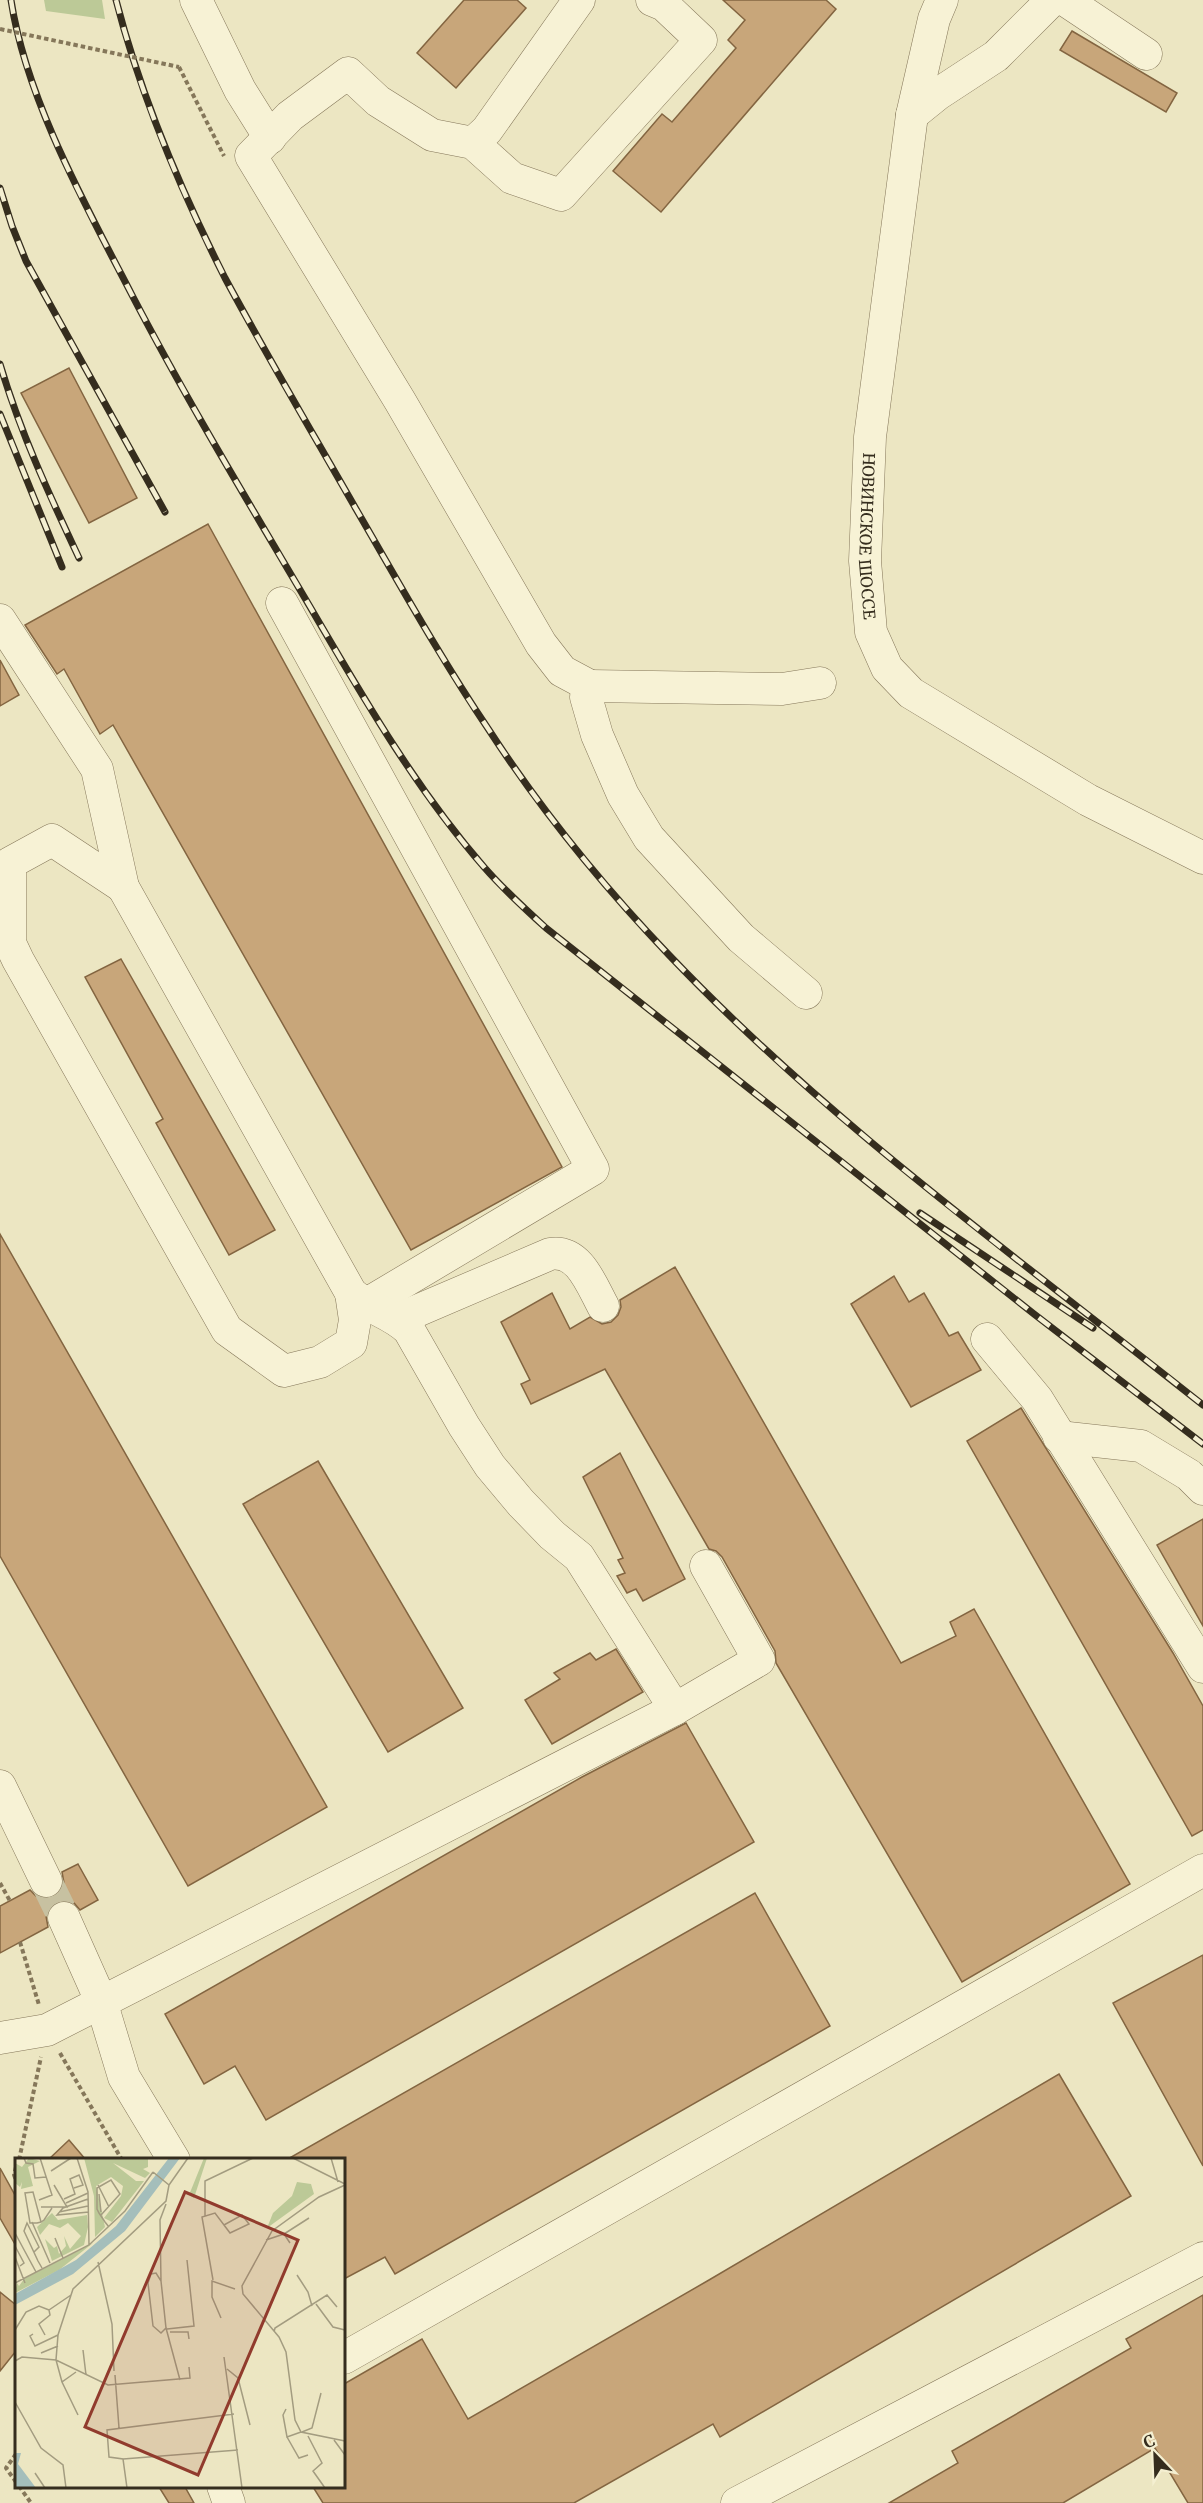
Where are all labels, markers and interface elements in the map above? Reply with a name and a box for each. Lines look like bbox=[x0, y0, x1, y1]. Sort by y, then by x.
street label: НОВИНСКОЕ ШОССЕ bbox=[855, 452, 880, 621]
inset map bbox=[15, 2158, 345, 2488]
north arrow bbox=[1125, 2425, 1185, 2485]
text: С bbox=[1140, 2430, 1158, 2452]

